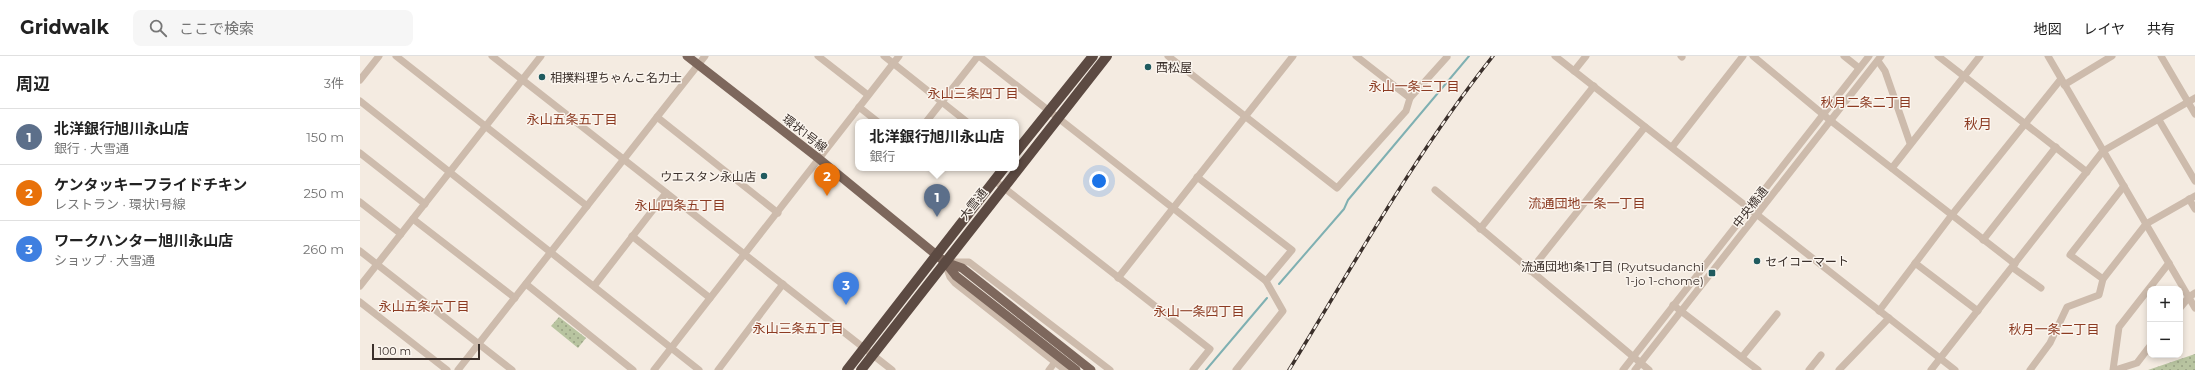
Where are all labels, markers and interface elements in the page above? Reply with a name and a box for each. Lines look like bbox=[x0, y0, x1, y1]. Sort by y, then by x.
search box bbox=[133, 10, 413, 46]
text: Gridwalk bbox=[20, 16, 109, 39]
icon: search bbox=[147, 17, 169, 39]
text: ここで検索 bbox=[179, 19, 254, 38]
text: 地図 bbox=[2033, 20, 2061, 38]
text: レイヤ bbox=[2083, 20, 2125, 38]
text: 共有 bbox=[2147, 20, 2175, 38]
place label: 西松屋 bbox=[1156, 60, 1192, 75]
marker: 西松屋 bbox=[1143, 62, 1153, 72]
place label: 相撲料理ちゃんこ名力士 bbox=[550, 70, 682, 85]
marker: 相撲料理ちゃんこ名力士 bbox=[537, 72, 547, 82]
text: 周辺 bbox=[16, 74, 50, 94]
text: 3件 bbox=[324, 75, 344, 91]
district label: 永山一条三丁目 bbox=[1368, 78, 1460, 94]
district label: 永山三条四丁目 bbox=[927, 85, 1019, 101]
district label: 秋月二条二丁目 bbox=[1820, 94, 1912, 110]
district label: 永山五条五丁目 bbox=[526, 111, 618, 127]
street label: 環状1号線 bbox=[780, 111, 830, 155]
district label: 秋月 bbox=[1964, 115, 1992, 133]
text: 北洋銀行旭川永山店 bbox=[54, 119, 189, 138]
popup bbox=[855, 119, 1019, 171]
text: 北洋銀行旭川永山店 bbox=[869, 127, 1005, 146]
text: 1 bbox=[26, 129, 32, 145]
text: 150 m bbox=[306, 129, 344, 145]
text: 銀行 · 大雪通 bbox=[54, 140, 129, 156]
text: 銀行 bbox=[869, 148, 896, 164]
pin: 2 bbox=[814, 163, 840, 196]
place label: ウエスタン永山店 bbox=[660, 169, 756, 184]
marker: ウエスタン永山店 bbox=[759, 171, 769, 181]
your location bbox=[1089, 171, 1109, 191]
text: ケンタッキーフライドチキン bbox=[54, 175, 247, 194]
street label: 中央橋通 bbox=[1729, 183, 1771, 231]
pin: 1 bbox=[924, 184, 950, 217]
text: 2 bbox=[25, 185, 33, 201]
text: 250 m bbox=[303, 185, 344, 201]
street label: 大雪通 bbox=[956, 185, 990, 223]
district label: 流通団地一条一丁目 bbox=[1528, 195, 1646, 211]
text: レストラン · 環状1号線 bbox=[54, 196, 186, 212]
district label: 永山四条五丁目 bbox=[634, 197, 726, 213]
text: ワークハンター旭川永山店 bbox=[54, 231, 233, 250]
text: 3 bbox=[25, 241, 33, 257]
text: 260 m bbox=[303, 241, 344, 257]
text: ショップ · 大雪通 bbox=[54, 252, 155, 268]
place label: セイコーマート bbox=[1765, 254, 1849, 269]
marker: セイコーマート bbox=[1752, 256, 1762, 266]
place label: 流通団地1条1丁目 (Ryutsudanchi 1-jo 1-chome) bbox=[1521, 259, 1704, 288]
marker: 流通団地1条1丁目 (Ryutsudanchi 1-jo 1-chome) bbox=[1707, 268, 1717, 278]
pin: 3 bbox=[833, 272, 859, 305]
map controls bbox=[2147, 286, 2183, 358]
button: + bbox=[2147, 286, 2183, 322]
district label: 永山五条六丁目 bbox=[378, 298, 470, 314]
district label: 永山一条四丁目 bbox=[1153, 303, 1245, 319]
district label: 永山三条五丁目 bbox=[752, 320, 844, 336]
district label: 秋月一条二丁目 bbox=[2008, 321, 2100, 337]
button: − bbox=[2147, 322, 2183, 358]
scale bar bbox=[372, 342, 480, 361]
text: 100 m bbox=[378, 344, 411, 358]

